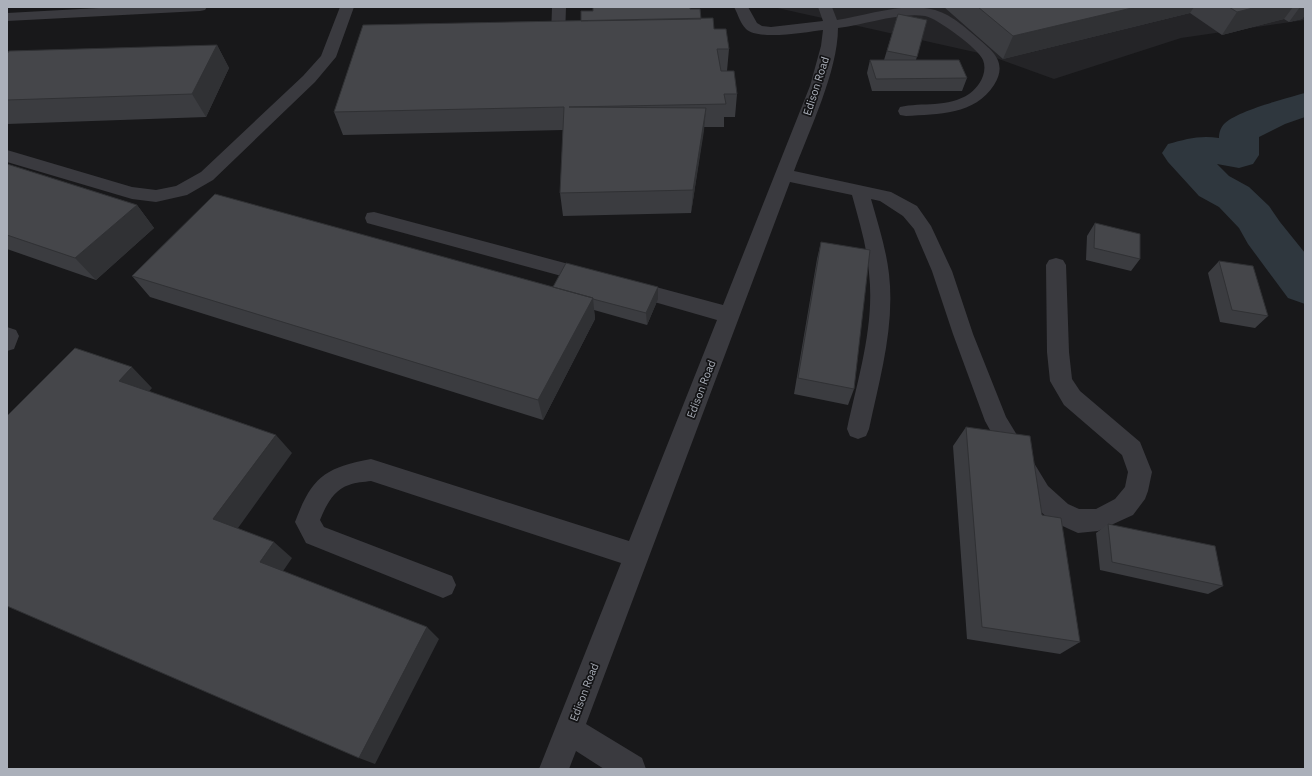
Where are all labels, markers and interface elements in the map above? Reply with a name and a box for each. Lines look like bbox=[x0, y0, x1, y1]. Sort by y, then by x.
street label: Edison Road bbox=[800, 55, 832, 117]
street label: Edison Road bbox=[684, 358, 718, 420]
street label: Edison Road bbox=[567, 661, 601, 723]

